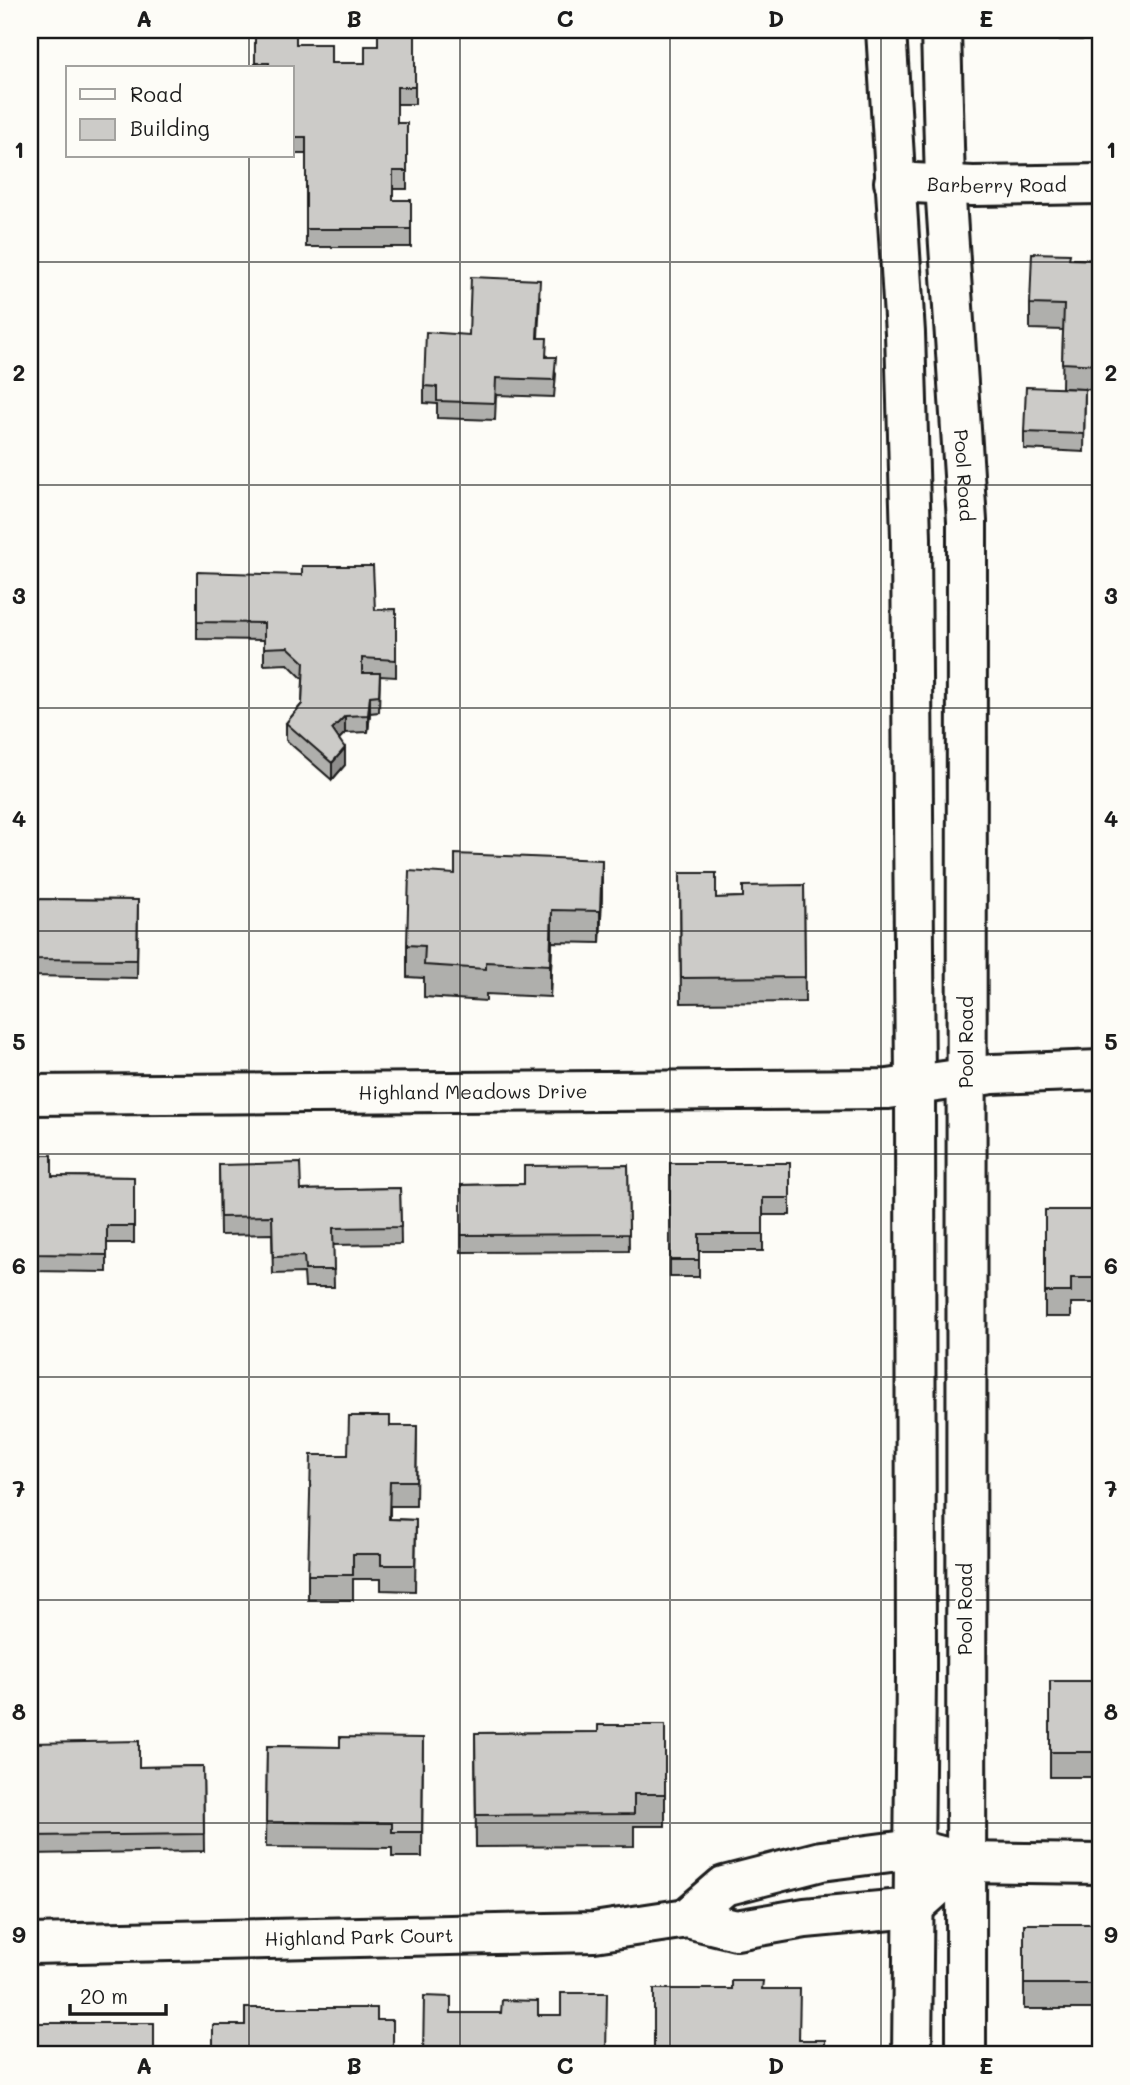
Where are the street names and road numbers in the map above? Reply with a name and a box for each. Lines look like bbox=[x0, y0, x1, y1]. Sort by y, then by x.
street label: Barberry Road bbox=[927, 171, 1067, 198]
street label: Pool Road bbox=[949, 428, 980, 522]
street label: Pool Road bbox=[953, 996, 978, 1088]
street label: Highland Meadows Drive bbox=[358, 1078, 588, 1105]
street label: Pool Road bbox=[952, 1563, 977, 1655]
street label: Highland Park Court bbox=[264, 1922, 454, 1951]

